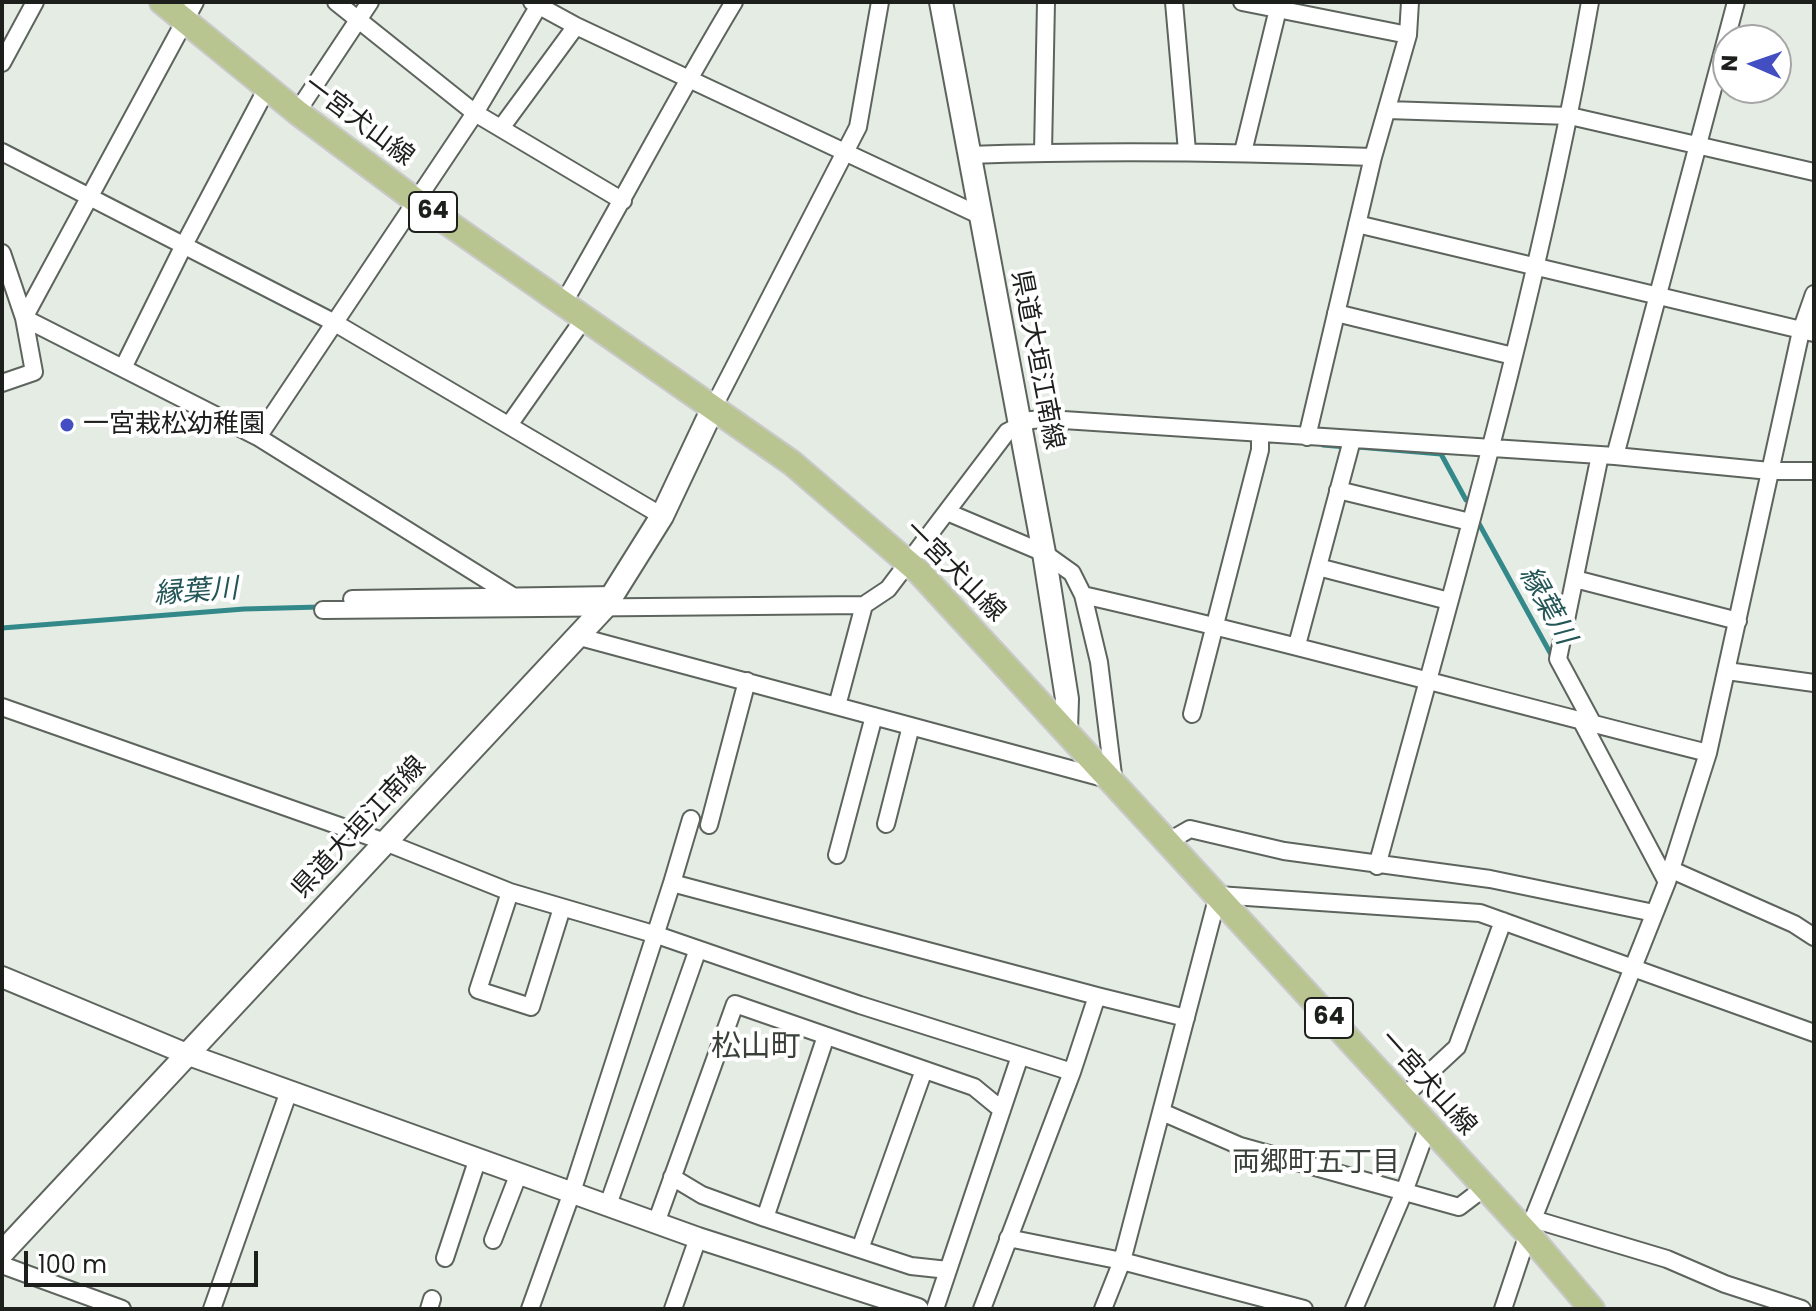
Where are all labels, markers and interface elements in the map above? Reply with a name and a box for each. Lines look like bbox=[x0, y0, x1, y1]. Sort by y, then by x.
north arrow bbox=[1712, 24, 1792, 104]
text: N bbox=[1714, 54, 1745, 72]
street label: 一宮犬山線 bbox=[297, 70, 419, 174]
road number: 64 bbox=[409, 192, 457, 232]
street label: 県道大垣江南線 bbox=[1003, 268, 1069, 452]
place label: 一宮栽松幼稚園 bbox=[83, 409, 265, 441]
marker: 一宮栽松幼稚園 bbox=[58, 416, 76, 434]
street label: 一宮犬山線 bbox=[897, 515, 1011, 629]
water label: 縁葉川 bbox=[1511, 561, 1581, 651]
water label: 縁葉川 bbox=[153, 573, 239, 613]
street label: 県道大垣江南線 bbox=[287, 751, 433, 905]
road number: 64 bbox=[1305, 998, 1353, 1038]
street label: 一宮犬山線 bbox=[1372, 1025, 1482, 1143]
district label: 松山町 bbox=[711, 1030, 801, 1066]
district label: 両郷町五丁目 bbox=[1232, 1147, 1400, 1181]
scale bar bbox=[28, 1235, 262, 1285]
text: 100 m bbox=[38, 1248, 107, 1281]

